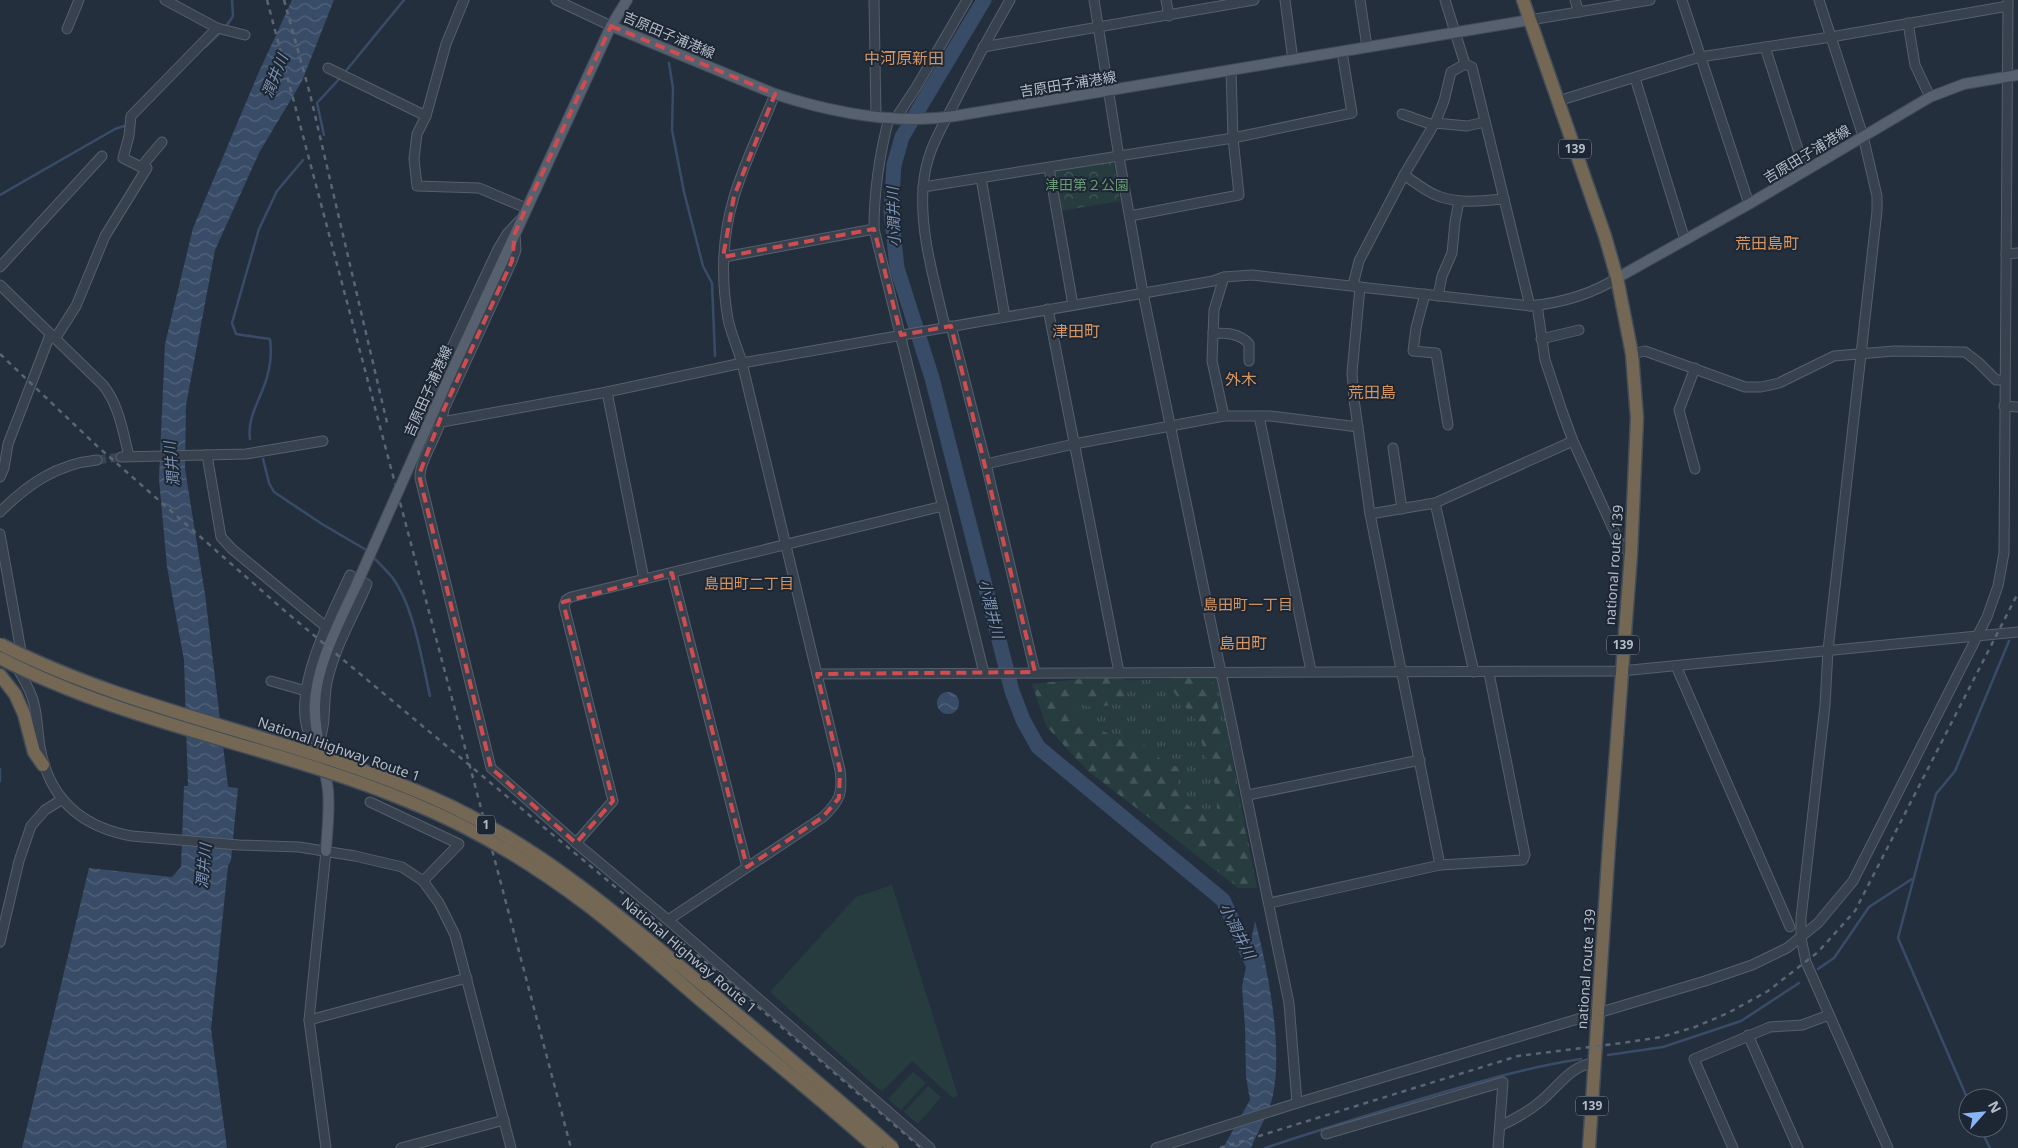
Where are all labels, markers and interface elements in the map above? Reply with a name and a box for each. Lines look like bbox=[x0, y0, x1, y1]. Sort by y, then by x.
street label: 吉原田子浦港線 bbox=[620, 7, 718, 62]
district label: 中河原新田 bbox=[864, 47, 944, 69]
water label: 潤井川 bbox=[256, 49, 293, 100]
street label: 吉原田子浦港線 bbox=[1018, 66, 1118, 101]
street label: 吉原田子浦港線 bbox=[1760, 120, 1854, 187]
road number: 139 bbox=[1559, 140, 1591, 158]
park label: 津田第２公園 bbox=[1045, 175, 1129, 194]
water label: 小潤井川 bbox=[882, 185, 904, 247]
district label: 荒田島町 bbox=[1735, 232, 1799, 254]
district label: 津田町 bbox=[1052, 320, 1100, 342]
street label: 吉原田子浦港線 bbox=[399, 342, 456, 439]
district label: 外木 bbox=[1225, 368, 1257, 390]
district label: 荒田島 bbox=[1348, 381, 1396, 403]
water label: 潤井川 bbox=[159, 439, 183, 487]
street label: national route 139 bbox=[1600, 504, 1627, 626]
district label: 島田町二丁目 bbox=[704, 573, 794, 593]
water label: 小潤井川 bbox=[975, 577, 1009, 642]
district label: 島田町一丁目 bbox=[1203, 594, 1293, 614]
district label: 島田町 bbox=[1219, 632, 1267, 654]
road number: 139 bbox=[1607, 636, 1639, 654]
street label: National Highway Route 1 bbox=[255, 712, 423, 785]
road number: 1 bbox=[477, 816, 495, 834]
water label: 潤井川 bbox=[191, 841, 215, 889]
street label: National Highway Route 1 bbox=[618, 892, 761, 1017]
water label: 小潤井川 bbox=[1215, 899, 1261, 964]
street label: national route 139 bbox=[1572, 908, 1599, 1030]
north arrow bbox=[1958, 1088, 2008, 1138]
road number: 139 bbox=[1576, 1096, 1608, 1116]
text: N bbox=[1984, 1097, 2006, 1116]

